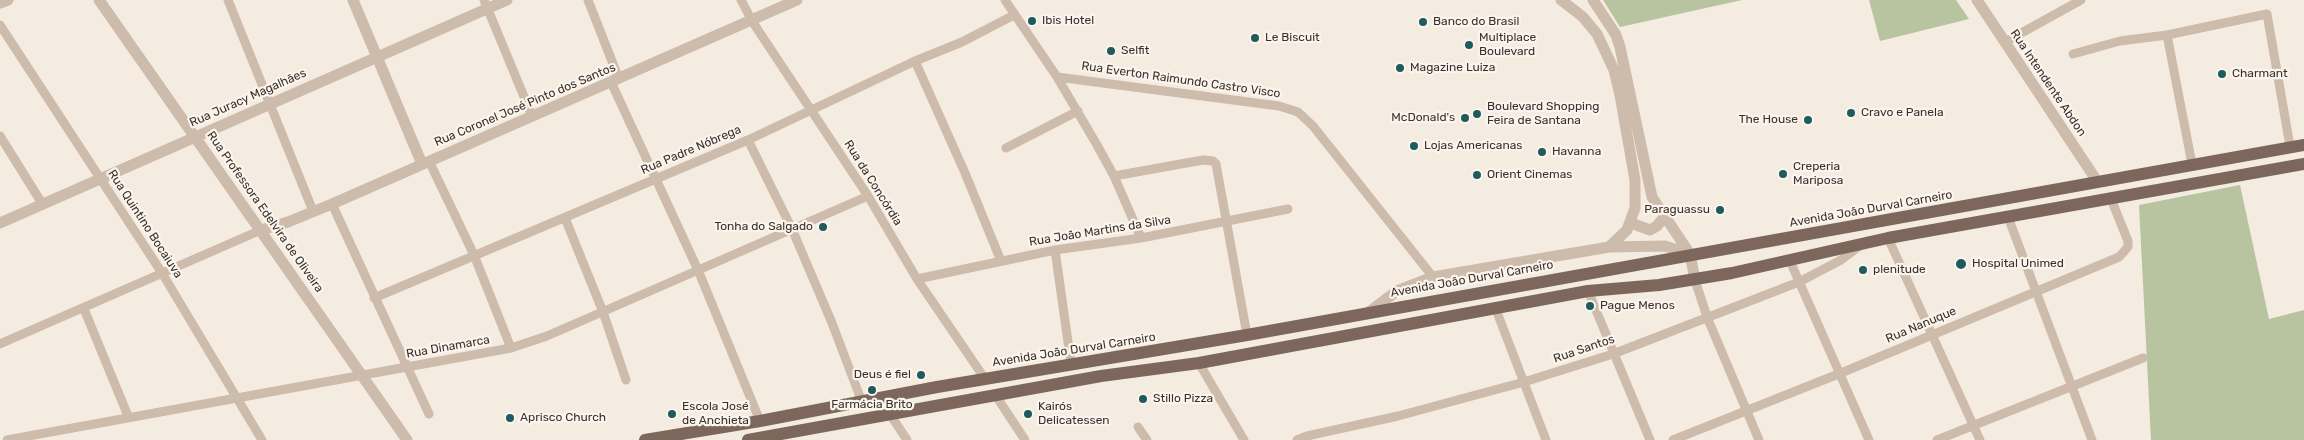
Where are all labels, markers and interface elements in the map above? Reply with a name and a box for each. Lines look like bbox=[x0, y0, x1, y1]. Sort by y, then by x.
place label: Ibis Hotel bbox=[1042, 14, 1094, 28]
marker: Ibis Hotel bbox=[1026, 15, 1038, 27]
place label: Banco do Brasil bbox=[1433, 15, 1519, 29]
marker: Banco do Brasil bbox=[1417, 16, 1429, 28]
street label: Rua Intendente Abdon bbox=[2007, 27, 2089, 139]
place label: Le Biscuit bbox=[1265, 31, 1320, 45]
place label: Multiplace Boulevard bbox=[1479, 31, 1536, 59]
marker: Le Biscuit bbox=[1249, 32, 1261, 44]
marker: Multiplace Boulevard bbox=[1463, 39, 1475, 51]
place label: Selfit bbox=[1121, 44, 1149, 58]
marker: Selfit bbox=[1105, 45, 1117, 57]
street label: Rua Everton Raimundo Castro Visco bbox=[1081, 59, 1281, 101]
street label: Rua Coronel José Pinto dos Santos bbox=[432, 60, 618, 150]
place label: Magazine Luiza bbox=[1410, 61, 1495, 75]
marker: Magazine Luiza bbox=[1394, 62, 1406, 74]
street label: Rua Juracy Magalhães bbox=[187, 66, 309, 130]
place label: Charmant bbox=[2232, 67, 2288, 81]
marker: Charmant bbox=[2216, 68, 2228, 80]
place label: Boulevard Shopping Feira de Santana bbox=[1487, 100, 1599, 128]
place label: Cravo e Panela bbox=[1861, 106, 1944, 120]
marker: Cravo e Panela bbox=[1845, 107, 1857, 119]
marker: Boulevard Shopping Feira de Santana bbox=[1471, 108, 1483, 120]
place label: McDonald's bbox=[1391, 111, 1455, 125]
marker: McDonald's bbox=[1459, 112, 1471, 124]
place label: The House bbox=[1739, 113, 1798, 127]
marker: The House bbox=[1802, 114, 1814, 126]
street label: Rua Padre Nóbrega bbox=[639, 122, 743, 178]
street label: Rua Professora Edelvira de Oliveira bbox=[204, 129, 326, 295]
street label: Rua da Concórdia bbox=[841, 138, 905, 228]
place label: Lojas Americanas bbox=[1424, 139, 1522, 153]
marker: Lojas Americanas bbox=[1408, 140, 1420, 152]
place label: Havanna bbox=[1552, 145, 1601, 159]
marker: Havanna bbox=[1536, 146, 1548, 158]
place label: Creperia Mariposa bbox=[1793, 160, 1843, 188]
street label: Rua Quintino Bocaiuva bbox=[105, 167, 185, 281]
place label: Orient Cinemas bbox=[1487, 168, 1572, 182]
marker: Creperia Mariposa bbox=[1777, 168, 1789, 180]
marker: Orient Cinemas bbox=[1471, 169, 1483, 181]
street label: Avenida João Durval Carneiro bbox=[1789, 188, 1953, 230]
place label: Paraguassu bbox=[1644, 203, 1710, 217]
marker: Paraguassu bbox=[1714, 204, 1726, 216]
street label: Rua João Martins da Silva bbox=[1028, 213, 1172, 249]
place label: Tonha do Salgado bbox=[714, 220, 813, 234]
marker: Tonha do Salgado bbox=[817, 221, 829, 233]
marker: Hospital Unimed bbox=[1954, 257, 1968, 271]
place label: Hospital Unimed bbox=[1972, 257, 2064, 271]
street label: Avenida João Durval Carneiro bbox=[1390, 258, 1554, 300]
place label: plenitude bbox=[1873, 263, 1926, 277]
marker: plenitude bbox=[1857, 264, 1869, 276]
place label: Pague Menos bbox=[1600, 299, 1675, 313]
marker: Pague Menos bbox=[1584, 300, 1596, 312]
street label: Rua Nanuque bbox=[1884, 304, 1958, 346]
street label: Avenida João Durval Carneiro bbox=[991, 330, 1157, 370]
street label: Rua Santos bbox=[1552, 332, 1616, 366]
street label: Rua Dinamarca bbox=[405, 333, 491, 361]
place label: Deus é fiel bbox=[854, 368, 911, 382]
marker: Deus é fiel bbox=[915, 369, 927, 381]
marker: Farmácia Brito bbox=[866, 384, 878, 396]
place label: Stillo Pizza bbox=[1153, 392, 1213, 406]
marker: Stillo Pizza bbox=[1137, 393, 1149, 405]
place label: Farmácia Brito bbox=[831, 398, 913, 412]
place label: Escola José de Anchieta bbox=[682, 400, 749, 428]
place label: Kairós Delicatessen bbox=[1038, 400, 1110, 428]
marker: Escola José de Anchieta bbox=[666, 408, 678, 420]
marker: Kairós Delicatessen bbox=[1022, 408, 1034, 420]
place label: Aprisco Church bbox=[520, 411, 606, 425]
marker: Aprisco Church bbox=[504, 412, 516, 424]

